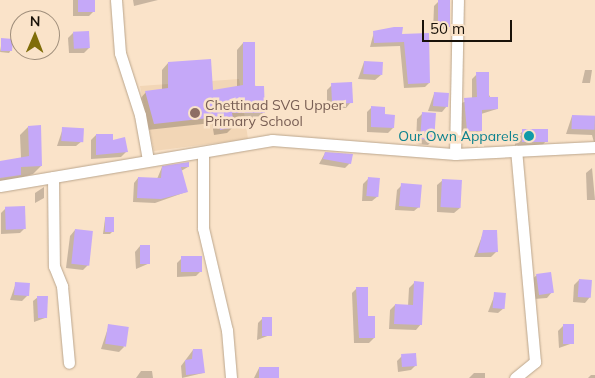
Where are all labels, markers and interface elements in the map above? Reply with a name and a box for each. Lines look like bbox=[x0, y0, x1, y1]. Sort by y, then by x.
north arrow bbox=[10, 10, 60, 60]
scale bar bbox=[425, 10, 515, 42]
text: N bbox=[30, 12, 41, 30]
text: 50 m bbox=[430, 19, 465, 38]
place label: Chettinad SVG Upper Primary School bbox=[205, 97, 344, 130]
marker: Chettinad SVG Upper Primary School bbox=[189, 107, 201, 119]
place label: Our Own Apparels bbox=[398, 128, 519, 144]
marker: Our Own Apparels bbox=[523, 130, 535, 142]

